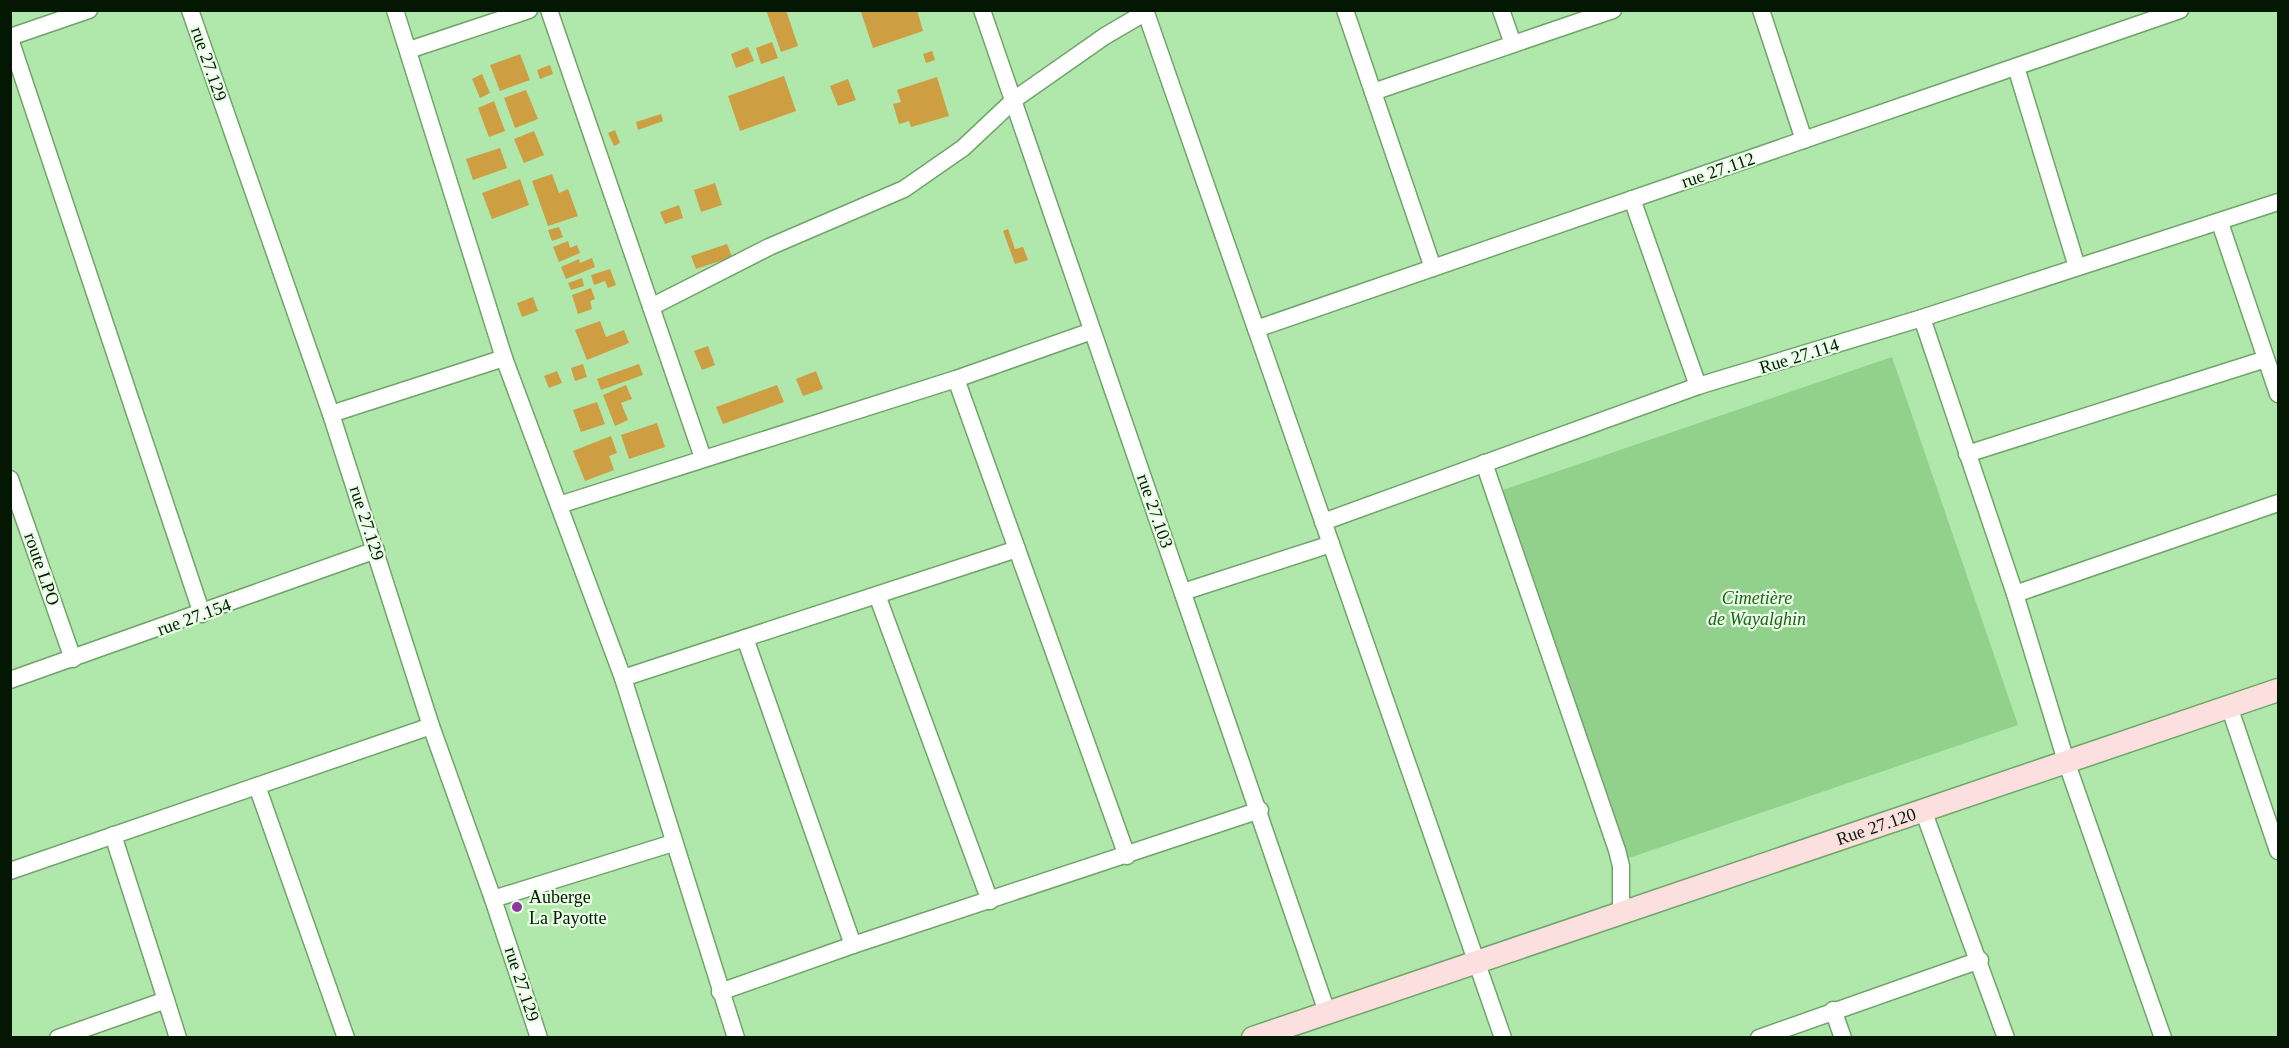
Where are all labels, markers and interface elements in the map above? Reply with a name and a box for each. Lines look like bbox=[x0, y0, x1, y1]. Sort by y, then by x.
street label: rue 27.129 bbox=[187, 24, 231, 104]
street label: rue 27.112 bbox=[1679, 148, 1757, 192]
street label: Rue 27.114 bbox=[1757, 334, 1841, 378]
street label: rue 27.103 bbox=[1133, 471, 1177, 551]
street label: rue 27.129 bbox=[346, 483, 388, 563]
street label: route LPO bbox=[20, 530, 64, 608]
park label: Cimetière de Wayalghin bbox=[1708, 588, 1806, 629]
street label: rue 27.154 bbox=[154, 594, 234, 640]
street label: Rue 27.120 bbox=[1834, 804, 1919, 849]
place label: Auberge La Payotte bbox=[529, 887, 606, 928]
marker: Auberge La Payotte bbox=[510, 900, 524, 914]
street label: rue 27.129 bbox=[501, 944, 543, 1024]

